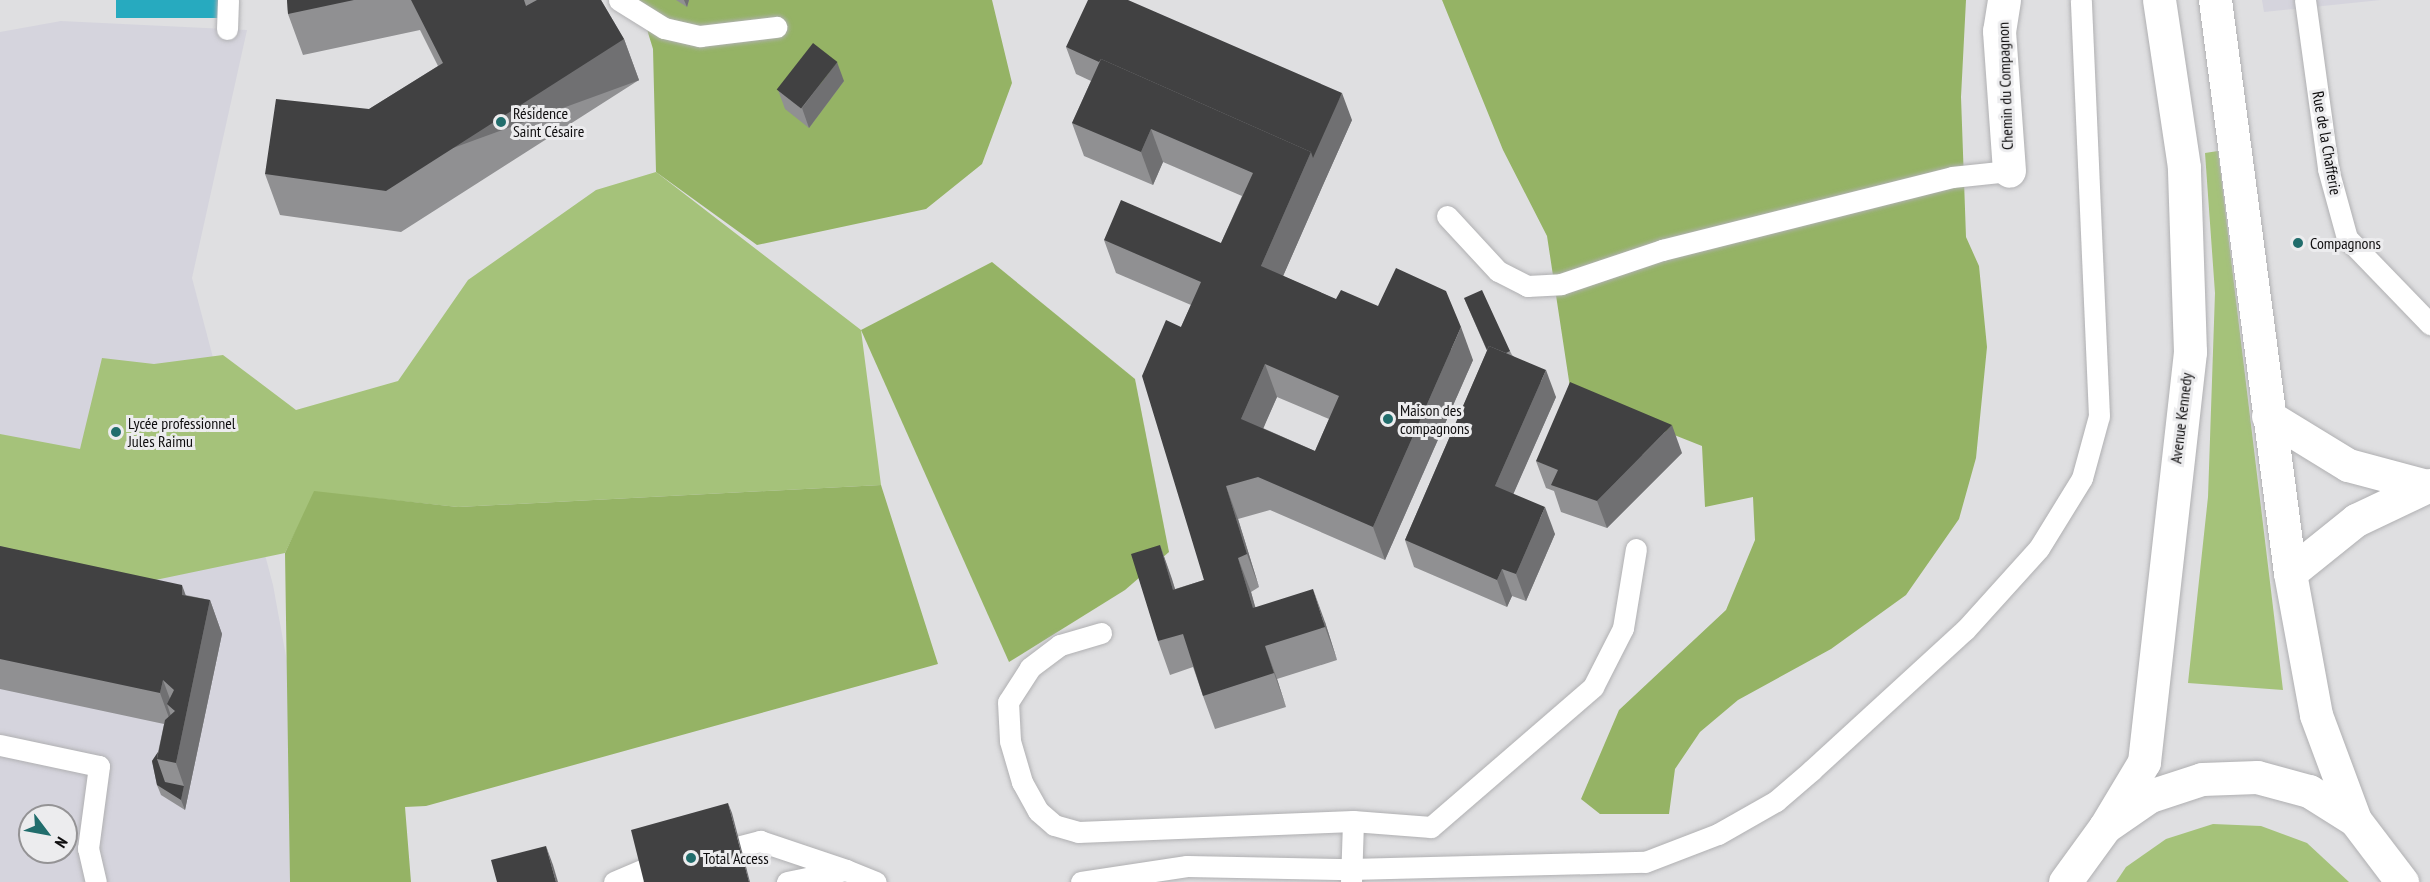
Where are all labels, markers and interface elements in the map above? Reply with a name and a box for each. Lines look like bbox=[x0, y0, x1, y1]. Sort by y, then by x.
street label: Chemin du Compagnon bbox=[1993, 22, 2017, 150]
street label: Rue de la Chafferie bbox=[2308, 90, 2346, 196]
place label: Résidence Saint Césaire bbox=[513, 103, 584, 141]
marker: Résidence Saint Césaire bbox=[494, 115, 508, 129]
place label: Compagnons bbox=[2310, 233, 2381, 253]
marker: Compagnons bbox=[2291, 236, 2305, 250]
street label: Avenue Kennedy bbox=[2166, 372, 2196, 464]
place label: Maison des compagnons bbox=[1400, 400, 1469, 438]
marker: Maison des compagnons bbox=[1381, 412, 1395, 426]
place label: Lycée professionnel Jules Raimu bbox=[128, 413, 236, 451]
marker: Lycée professionnel Jules Raimu bbox=[109, 425, 123, 439]
north arrow bbox=[18, 804, 78, 864]
text: N bbox=[51, 834, 72, 851]
place label: Total Access bbox=[703, 848, 769, 868]
marker: Total Access bbox=[684, 851, 698, 865]

